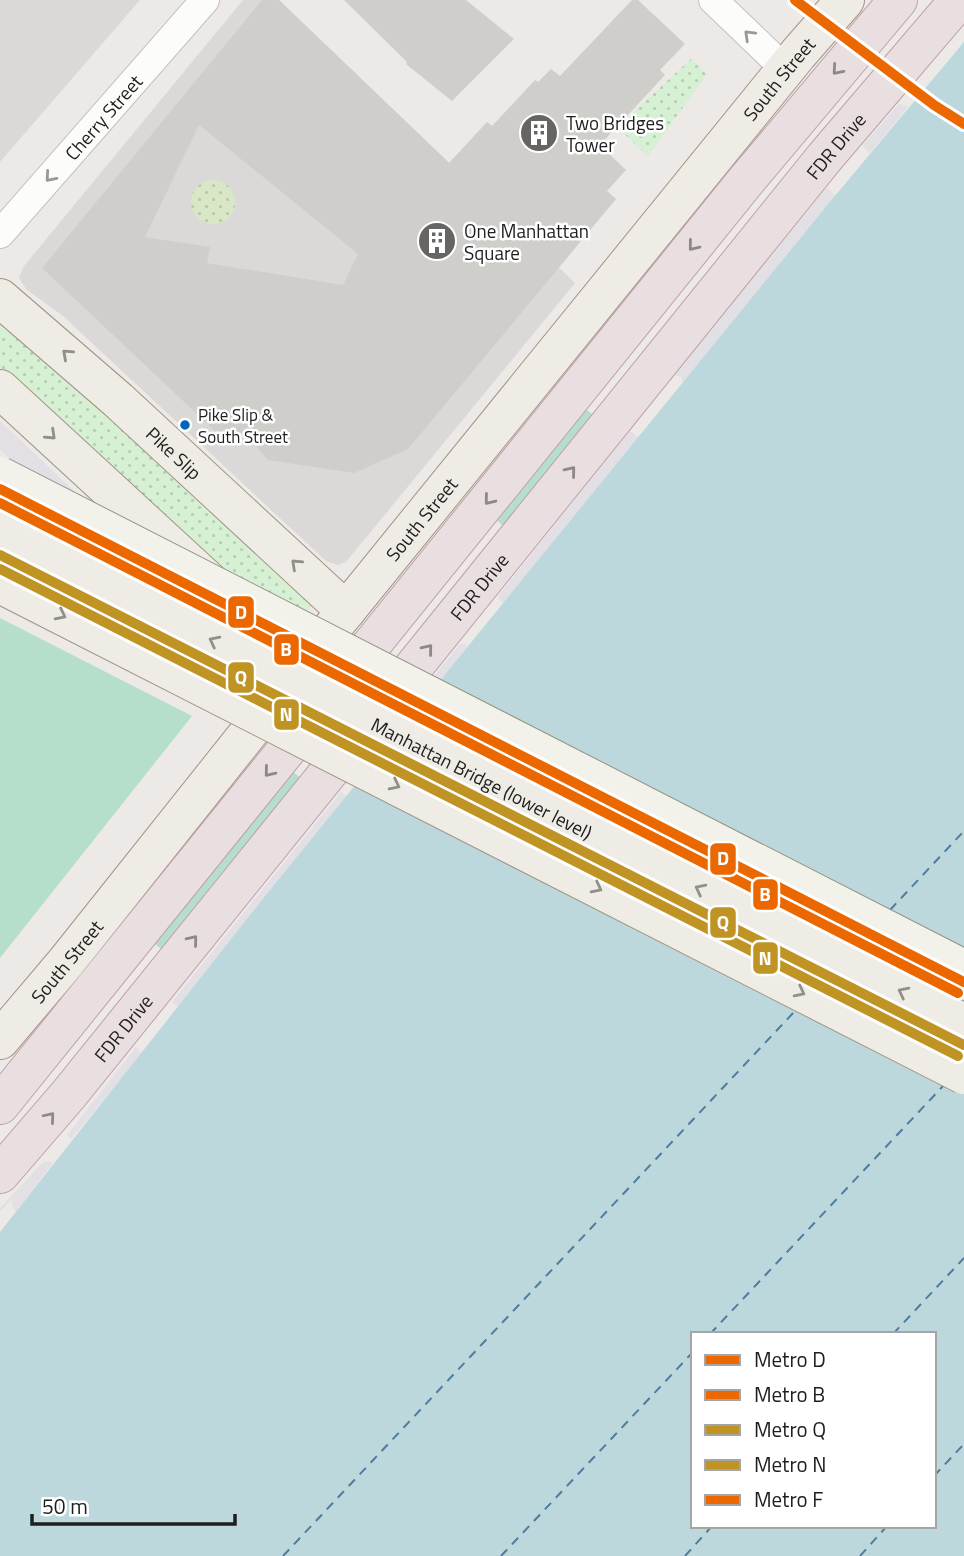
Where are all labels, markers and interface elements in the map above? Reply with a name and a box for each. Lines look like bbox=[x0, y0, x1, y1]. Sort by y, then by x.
street label: South Street bbox=[735, 30, 821, 127]
one-way arrow bbox=[744, 30, 757, 43]
one-way arrow bbox=[833, 62, 845, 75]
street label: Cherry Street bbox=[57, 67, 149, 166]
street label: FDR Drive bbox=[798, 106, 872, 185]
place label: Two Bridges Tower bbox=[566, 108, 664, 159]
building icon: Two Bridges Tower bbox=[518, 112, 560, 154]
one-way arrow bbox=[46, 169, 58, 182]
place label: One Manhattan Square bbox=[464, 216, 589, 267]
building icon: One Manhattan Square bbox=[416, 220, 458, 262]
one-way arrow bbox=[689, 238, 701, 251]
one-way arrow bbox=[62, 350, 75, 362]
place label: Pike Slip & South Street bbox=[198, 402, 288, 450]
marker: Pike Slip & South Street bbox=[178, 418, 192, 432]
street label: Pike Slip bbox=[140, 419, 209, 486]
one-way arrow bbox=[43, 427, 56, 439]
one-way arrow bbox=[563, 467, 575, 480]
street label: South Street bbox=[378, 470, 464, 567]
one-way arrow bbox=[484, 492, 497, 504]
street label: FDR Drive bbox=[442, 546, 515, 626]
one-way arrow bbox=[291, 560, 304, 572]
line badge: D bbox=[227, 595, 255, 629]
text: D bbox=[235, 597, 247, 626]
one-way arrow bbox=[54, 607, 66, 621]
line badge: B bbox=[273, 633, 300, 666]
text: B bbox=[280, 634, 292, 663]
one-way arrow bbox=[209, 636, 221, 650]
one-way arrow bbox=[420, 644, 433, 656]
line badge: Q bbox=[227, 661, 255, 694]
text: Q bbox=[235, 662, 247, 691]
line badge: N bbox=[273, 698, 300, 731]
text: N bbox=[279, 699, 293, 728]
street label: Manhattan Bridge (lower level) bbox=[366, 709, 598, 846]
one-way arrow bbox=[265, 765, 278, 777]
one-way arrow bbox=[388, 777, 400, 791]
line badge: D bbox=[709, 842, 737, 876]
text: D bbox=[717, 843, 729, 872]
line badge: B bbox=[752, 878, 779, 911]
text: B bbox=[759, 879, 771, 908]
one-way arrow bbox=[590, 880, 602, 894]
one-way arrow bbox=[695, 884, 708, 897]
line badge: Q bbox=[709, 906, 737, 939]
text: Q bbox=[717, 907, 729, 936]
street label: South Street bbox=[23, 913, 109, 1009]
one-way arrow bbox=[185, 936, 198, 948]
line badge: N bbox=[752, 941, 779, 975]
text: N bbox=[758, 943, 772, 972]
one-way arrow bbox=[793, 983, 805, 997]
street label: FDR Drive bbox=[86, 987, 159, 1068]
one-way arrow bbox=[898, 987, 910, 1001]
one-way arrow bbox=[42, 1112, 54, 1125]
legend bbox=[691, 1332, 936, 1528]
text: Metro D bbox=[754, 1343, 826, 1375]
text: Metro B bbox=[754, 1378, 825, 1410]
text: Metro Q bbox=[754, 1413, 826, 1445]
text: Metro N bbox=[754, 1448, 826, 1480]
scale bar bbox=[32, 1482, 234, 1526]
text: Metro F bbox=[754, 1483, 823, 1515]
text: 50 m bbox=[42, 1490, 88, 1522]

